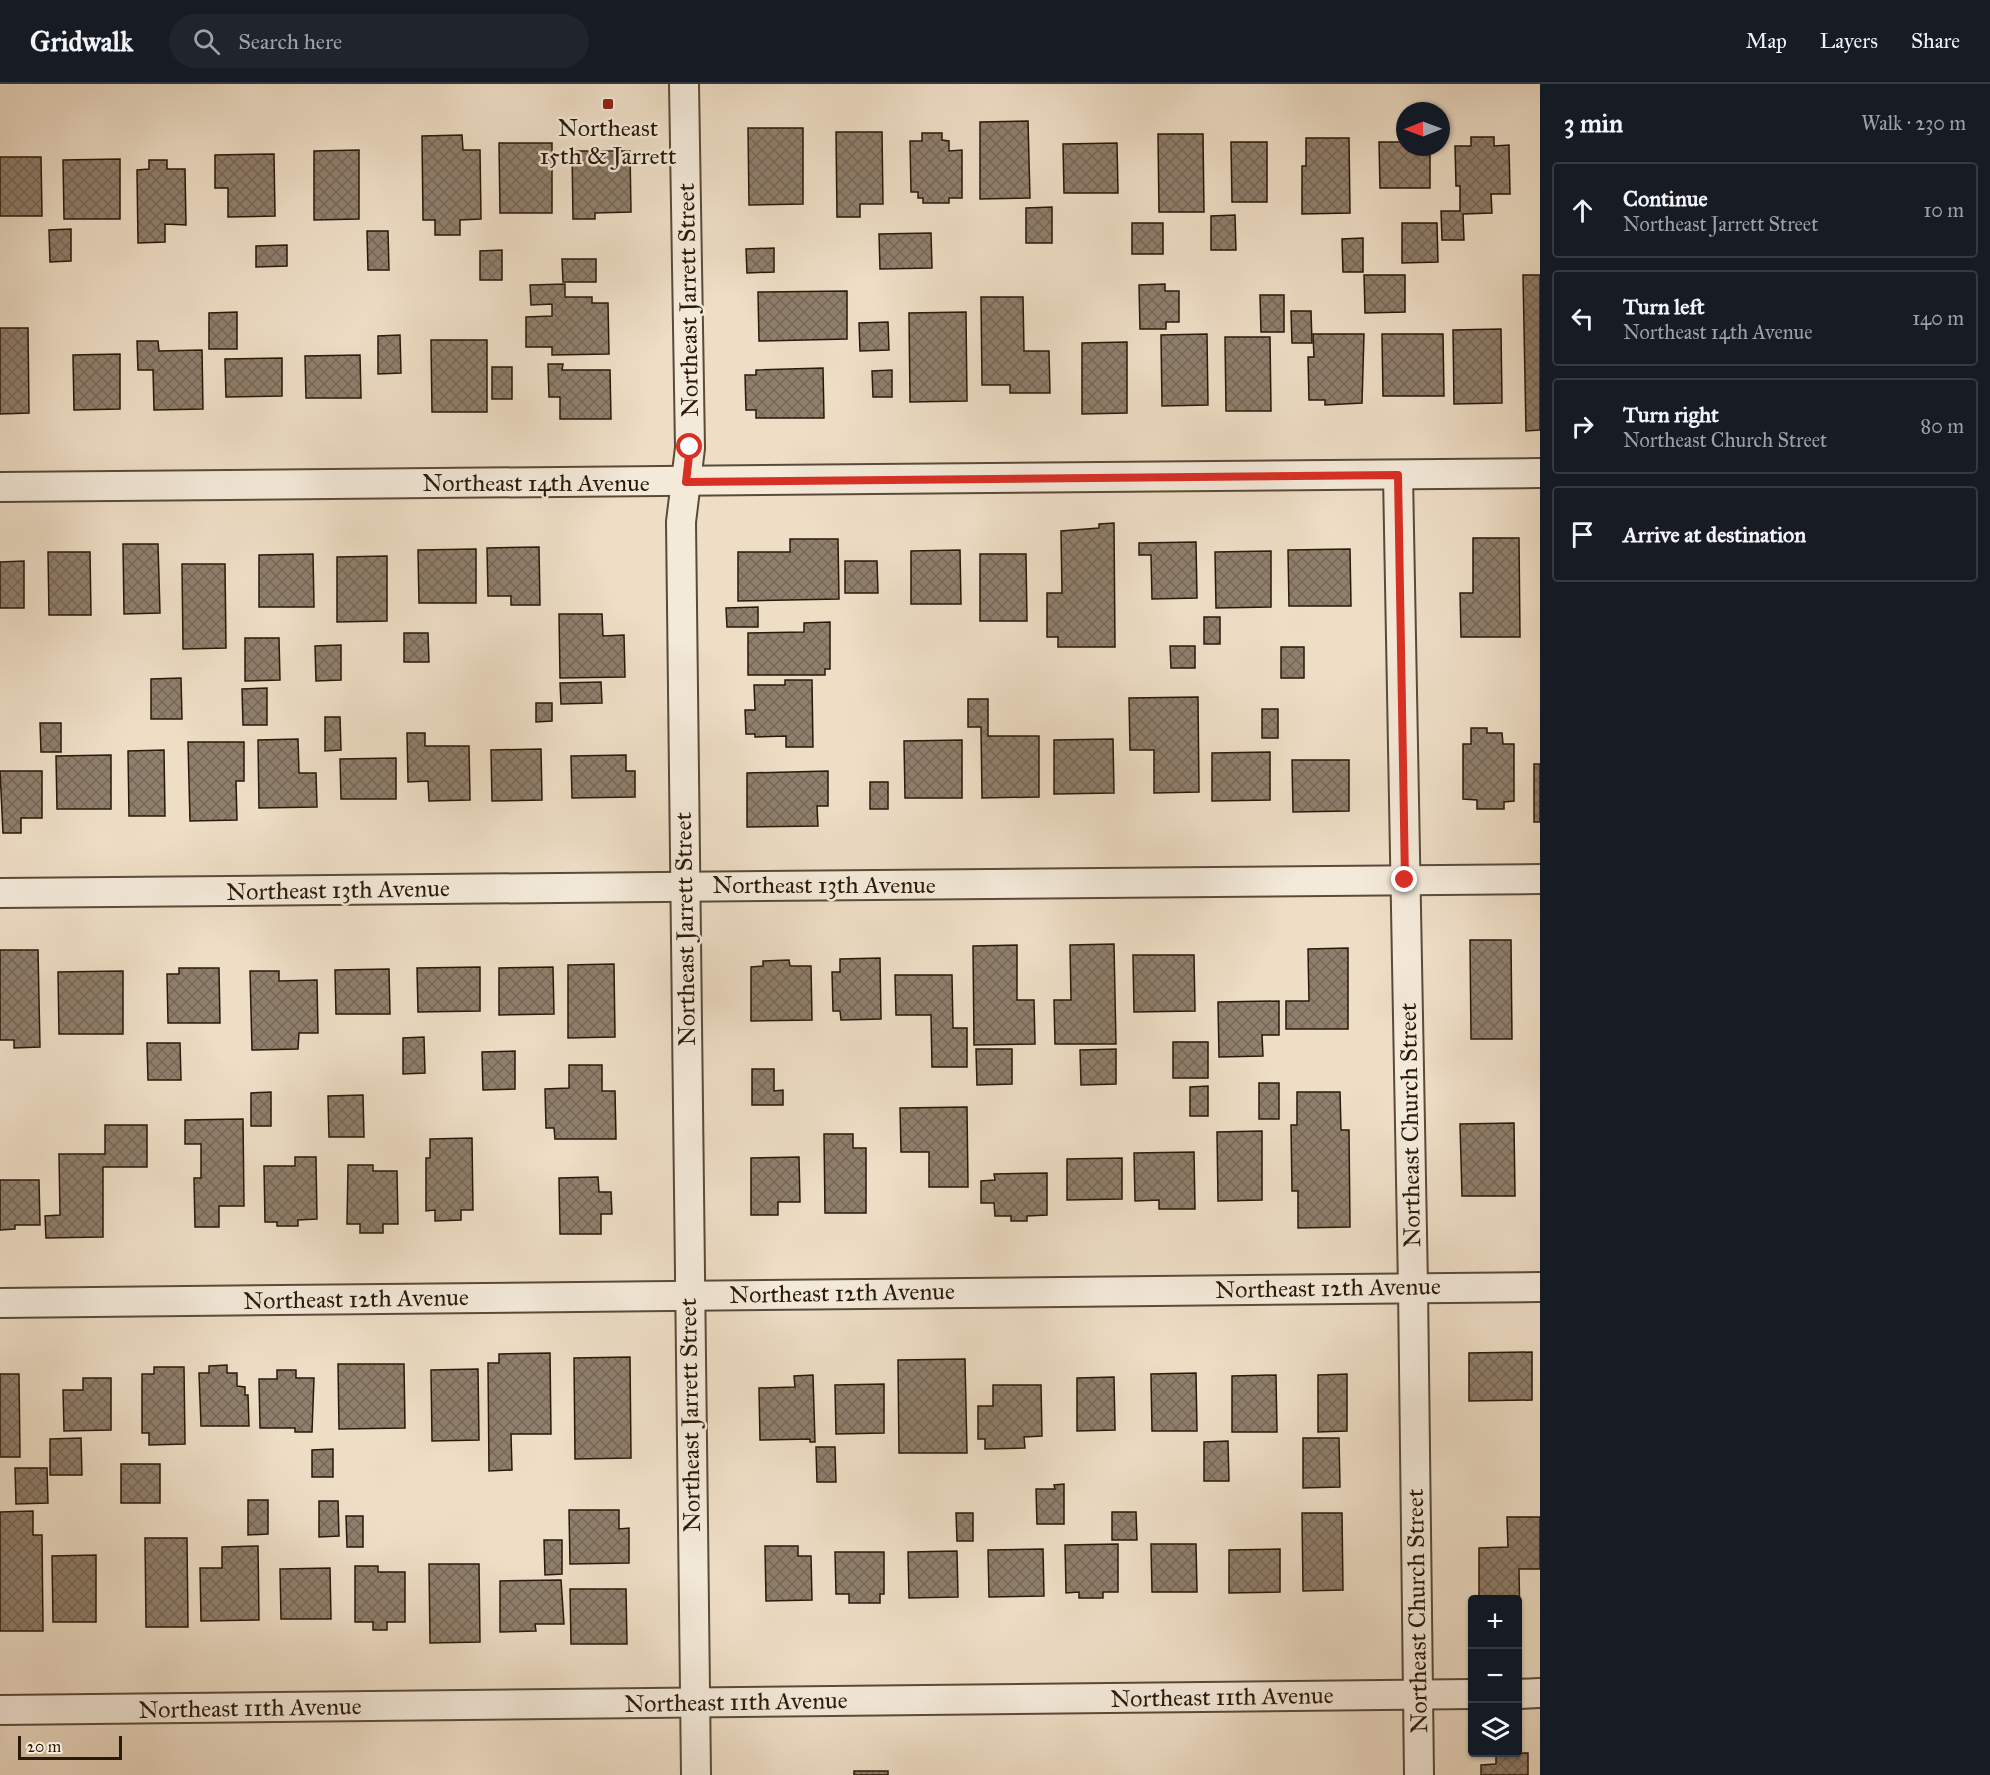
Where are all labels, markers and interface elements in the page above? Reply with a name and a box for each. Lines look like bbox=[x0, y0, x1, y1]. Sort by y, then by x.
search box bbox=[169, 14, 589, 68]
text: Gridwalk bbox=[30, 24, 133, 59]
icon: search bbox=[190, 25, 223, 58]
text: Search here bbox=[238, 28, 342, 55]
text: Map bbox=[1746, 28, 1787, 54]
text: Layers bbox=[1820, 28, 1878, 54]
text: Share bbox=[1911, 28, 1960, 54]
marker: Northeast 15th & Jarrett bbox=[601, 97, 615, 111]
north arrow bbox=[1396, 102, 1450, 156]
text: 3 min bbox=[1564, 107, 1623, 139]
text: Walk · 230 m bbox=[1861, 111, 1966, 135]
place label: Northeast 15th & Jarrett bbox=[539, 113, 677, 171]
street label: Northeast Jarrett Street bbox=[671, 182, 705, 417]
text: Continue bbox=[1623, 185, 1708, 212]
icon: ahead bbox=[1566, 194, 1599, 227]
text: 10 m bbox=[1923, 198, 1964, 222]
text: Northeast Jarrett Street bbox=[1623, 212, 1818, 236]
text: Turn left bbox=[1623, 293, 1705, 320]
icon: left bbox=[1566, 302, 1599, 335]
text: 140 m bbox=[1912, 306, 1964, 330]
text: Northeast 14th Avenue bbox=[1623, 320, 1812, 344]
text: Turn right bbox=[1623, 401, 1719, 428]
icon: right bbox=[1566, 410, 1599, 443]
text: 80 m bbox=[1921, 414, 1964, 438]
text: Northeast Church Street bbox=[1623, 428, 1827, 452]
route start bbox=[676, 433, 702, 459]
street label: Northeast 14th Avenue bbox=[422, 468, 650, 498]
icon: arrive bbox=[1566, 518, 1599, 551]
text: Arrive at destination bbox=[1623, 521, 1806, 548]
street label: Northeast Jarrett Street bbox=[668, 811, 702, 1046]
route end bbox=[1391, 866, 1417, 892]
street label: Northeast 13th Avenue bbox=[712, 870, 936, 900]
street label: Northeast 13th Avenue bbox=[226, 873, 450, 907]
street label: Northeast Church Street bbox=[1393, 1002, 1427, 1248]
street label: Northeast 12th Avenue bbox=[1215, 1271, 1441, 1305]
street label: Northeast 12th Avenue bbox=[729, 1276, 955, 1310]
street label: Northeast 12th Avenue bbox=[243, 1282, 469, 1316]
street label: Northeast Jarrett Street bbox=[673, 1297, 707, 1532]
street label: Northeast Church Street bbox=[1400, 1488, 1434, 1734]
map controls bbox=[1468, 1595, 1522, 1757]
button: + bbox=[1468, 1595, 1522, 1649]
button: − bbox=[1468, 1649, 1522, 1703]
street label: Northeast 11th Avenue bbox=[1110, 1680, 1334, 1714]
street label: Northeast 11th Avenue bbox=[624, 1685, 848, 1719]
street label: Northeast 11th Avenue bbox=[138, 1691, 362, 1725]
button: layers bbox=[1468, 1703, 1522, 1757]
scale bar bbox=[18, 1733, 122, 1760]
text: 20 m bbox=[27, 1737, 61, 1756]

